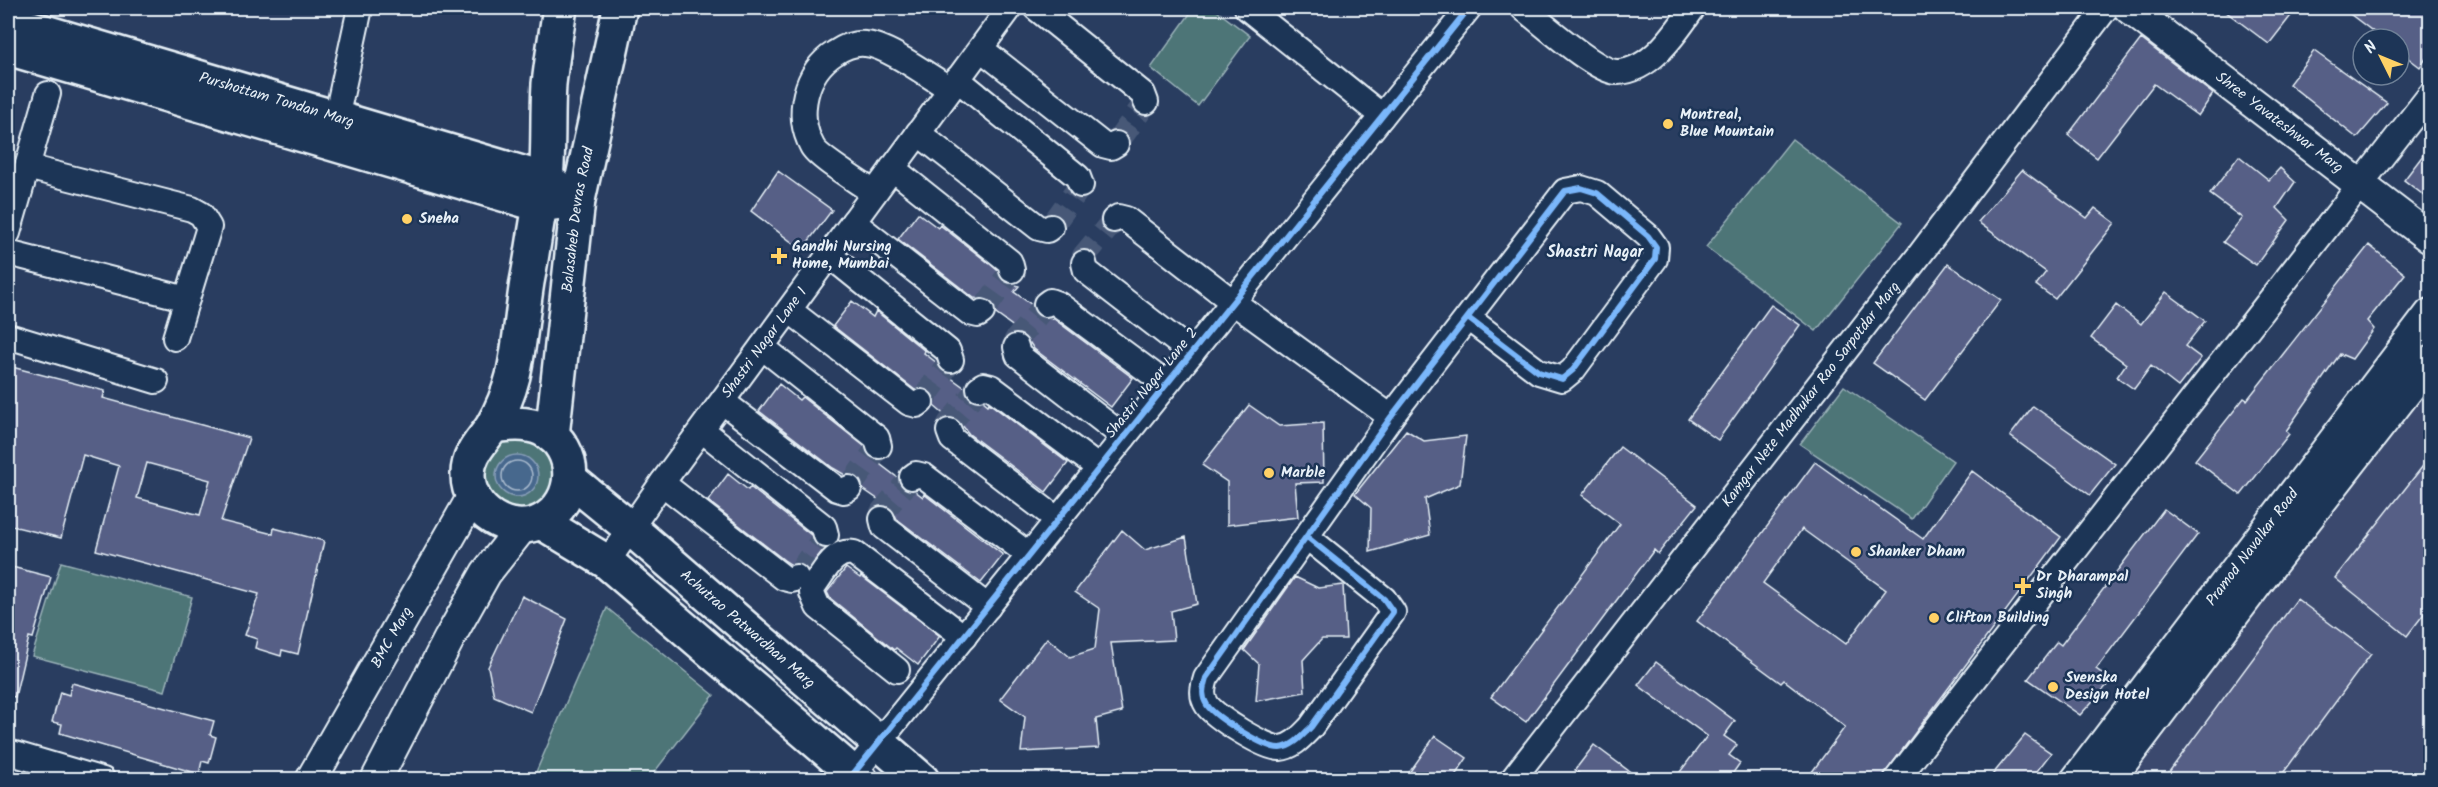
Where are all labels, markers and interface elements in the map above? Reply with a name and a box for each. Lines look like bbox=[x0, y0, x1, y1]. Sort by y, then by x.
north arrow bbox=[2351, 27, 2411, 87]
text: N bbox=[2359, 36, 2384, 60]
street label: Purshottam Tondan Marg bbox=[196, 66, 357, 135]
street label: Shree Yavateshwar Marg bbox=[2210, 66, 2348, 180]
place label: Montreal, Blue Mountain bbox=[1680, 103, 1774, 144]
marker: Montreal, Blue Mountain bbox=[1661, 117, 1675, 131]
street label: Balasaheb Devras Road bbox=[556, 144, 601, 294]
place label: Sneha bbox=[419, 207, 459, 231]
marker: Sneha bbox=[400, 212, 414, 226]
place label: Gandhi Nursing Home, Mumbai bbox=[792, 235, 892, 276]
district label: Shastri Nagar bbox=[1547, 240, 1645, 265]
marker: Gandhi Nursing Home, Mumbai bbox=[770, 247, 788, 265]
street label: Kamgar Nete Madhukar Rao Sarpotdar Marg bbox=[1716, 276, 1907, 513]
street label: Shastri Nagar Lane 1 bbox=[716, 282, 814, 404]
street label: Shastri Nagar Lane 2 bbox=[1100, 322, 1204, 444]
place label: Marble bbox=[1281, 461, 1326, 485]
marker: Marble bbox=[1262, 466, 1276, 480]
street label: Pramod Navalkar Road bbox=[2200, 483, 2305, 611]
place label: Shanker Dham bbox=[1868, 540, 1965, 564]
marker: Shanker Dham bbox=[1849, 545, 1863, 559]
street label: Achutrao Patwardhan Marg bbox=[674, 564, 820, 695]
place label: Dr Dharampal Singh bbox=[2036, 565, 2128, 606]
marker: Dr Dharampal Singh bbox=[2014, 577, 2032, 595]
street label: BMC Marg bbox=[365, 602, 419, 673]
place label: Clifton Building bbox=[1946, 606, 2049, 630]
marker: Clifton Building bbox=[1927, 611, 1941, 625]
place label: Svenska Design Hotel bbox=[2065, 666, 2149, 707]
marker: Svenska Design Hotel bbox=[2046, 680, 2060, 694]

